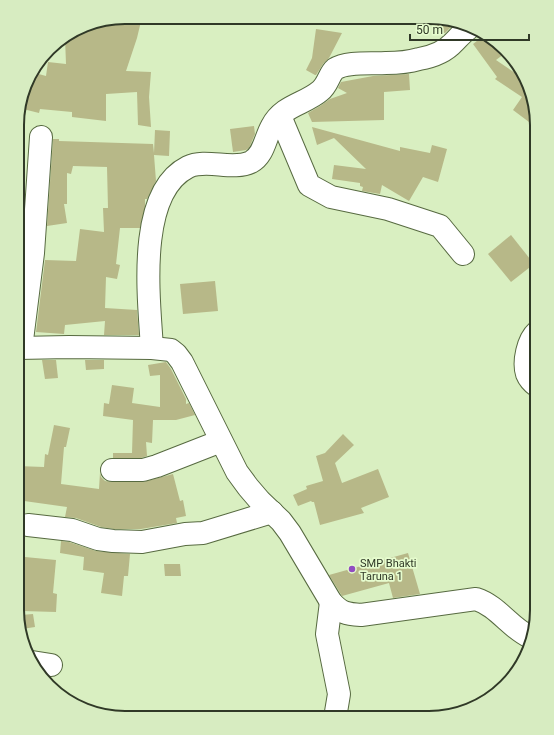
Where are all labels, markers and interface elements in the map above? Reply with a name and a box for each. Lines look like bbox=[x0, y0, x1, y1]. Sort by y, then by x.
scale bar bbox=[410, 16, 529, 42]
text: 50 m bbox=[416, 23, 443, 37]
place label: SMP Bhakti Taruna 1 bbox=[360, 557, 417, 583]
marker: SMP Bhakti Taruna 1 bbox=[347, 564, 357, 574]

